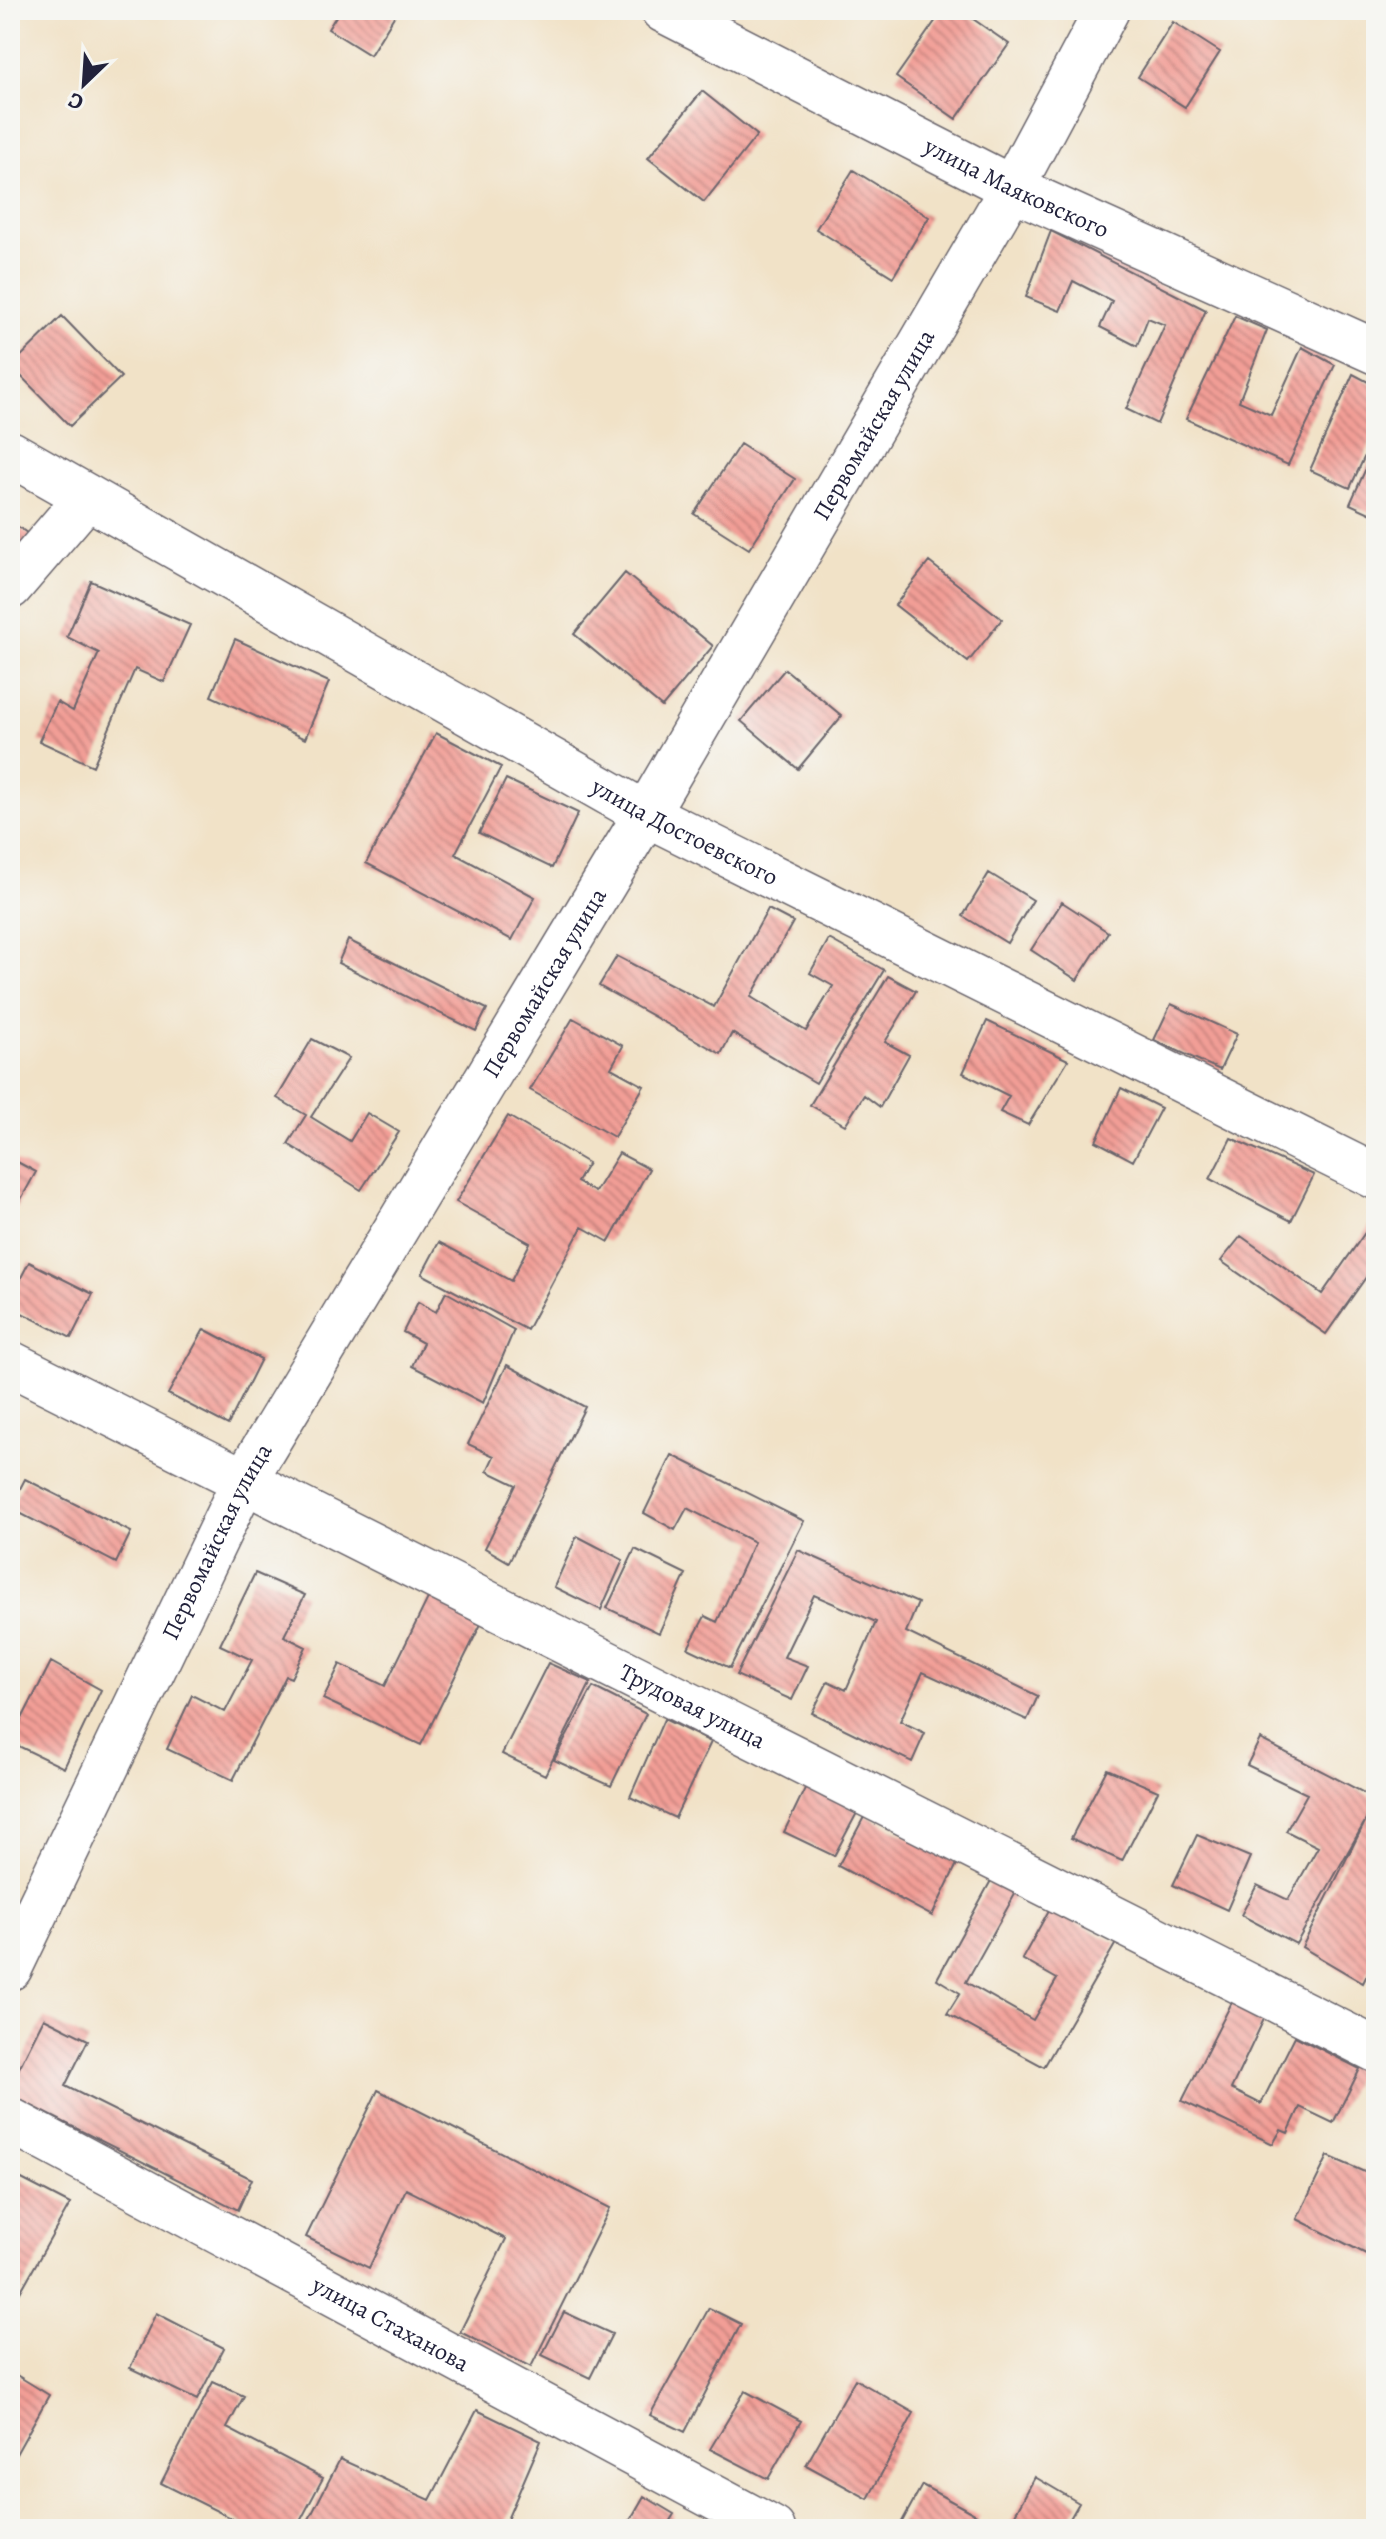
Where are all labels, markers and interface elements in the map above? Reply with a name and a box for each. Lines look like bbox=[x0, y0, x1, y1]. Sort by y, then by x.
north arrow bbox=[44, 44, 124, 124]
text: С bbox=[63, 85, 88, 118]
street label: улица Маяковского bbox=[918, 130, 1114, 246]
street label: Первомайская улица bbox=[805, 323, 942, 526]
street label: улица Достоевского bbox=[585, 770, 784, 893]
street label: Первомайская улица bbox=[475, 882, 614, 1084]
street label: Первомайская улица bbox=[154, 1437, 279, 1645]
street label: Трудовая улица bbox=[614, 1656, 771, 1756]
street label: улица Стаханова bbox=[306, 2268, 475, 2379]

